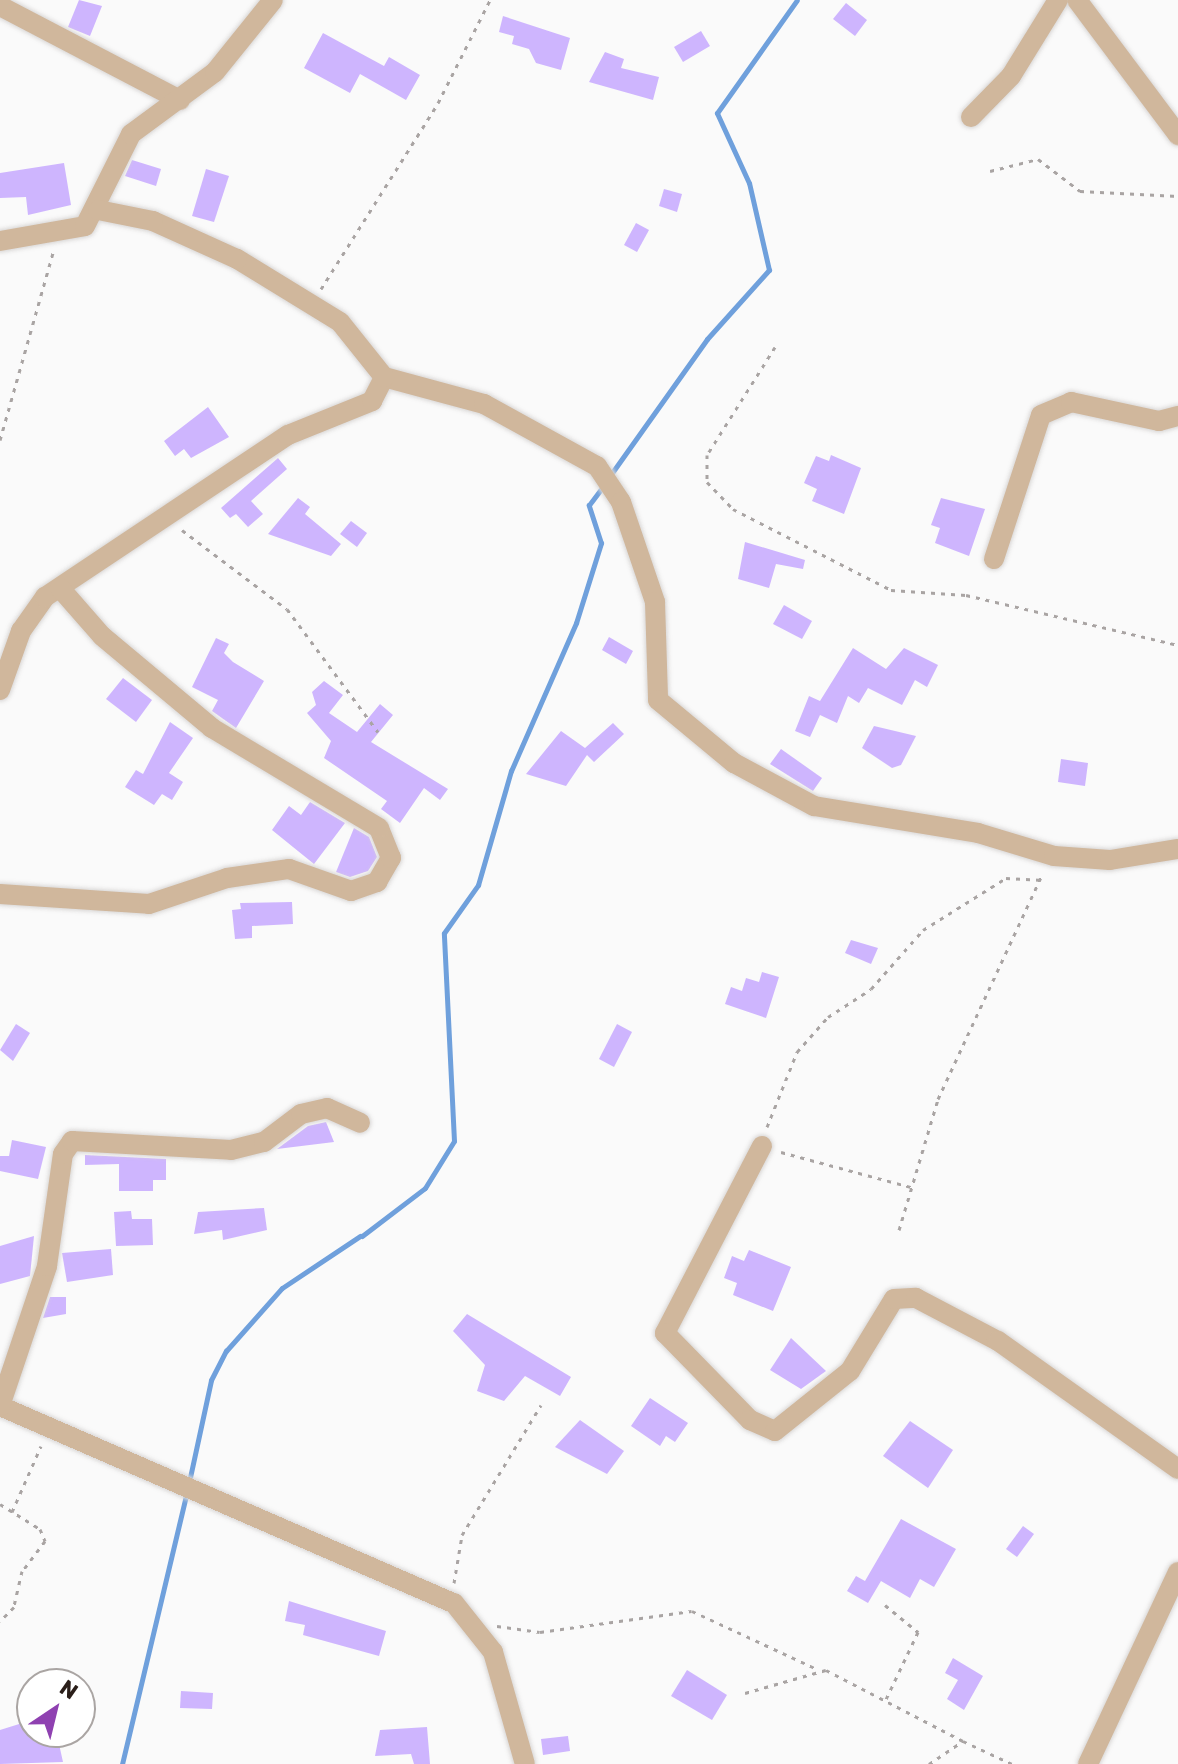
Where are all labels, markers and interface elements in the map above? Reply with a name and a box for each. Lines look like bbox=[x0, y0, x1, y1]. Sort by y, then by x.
north arrow bbox=[16, 1668, 96, 1748]
text: N bbox=[55, 1674, 83, 1705]

